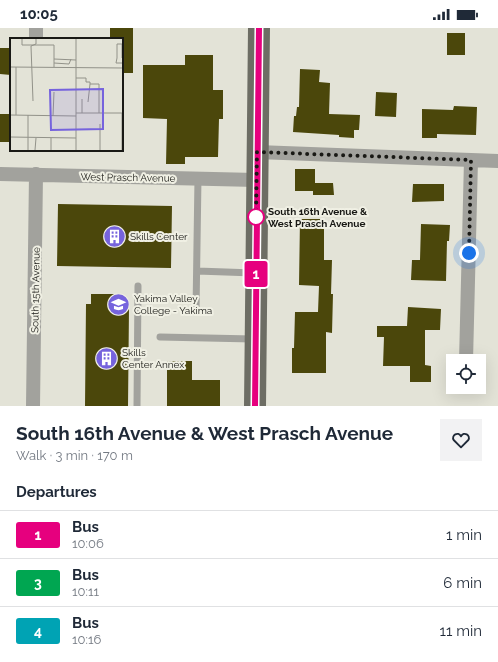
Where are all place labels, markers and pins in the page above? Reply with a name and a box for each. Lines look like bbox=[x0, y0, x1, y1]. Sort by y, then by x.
place label: South 16th Avenue & West Prasch Avenue bbox=[268, 206, 368, 229]
marker: South 16th Avenue & West Prasch Avenue bbox=[247, 208, 265, 226]
building icon: Skills Center bbox=[102, 223, 128, 249]
place label: Skills Center bbox=[130, 231, 188, 242]
school or university icon: Yakima Valley College - Yakima bbox=[105, 291, 131, 317]
place label: Yakima Valley College - Yakima bbox=[134, 293, 212, 316]
building icon: Skills Center Annex bbox=[94, 345, 120, 371]
place label: Skills Center Annex bbox=[122, 347, 184, 370]

